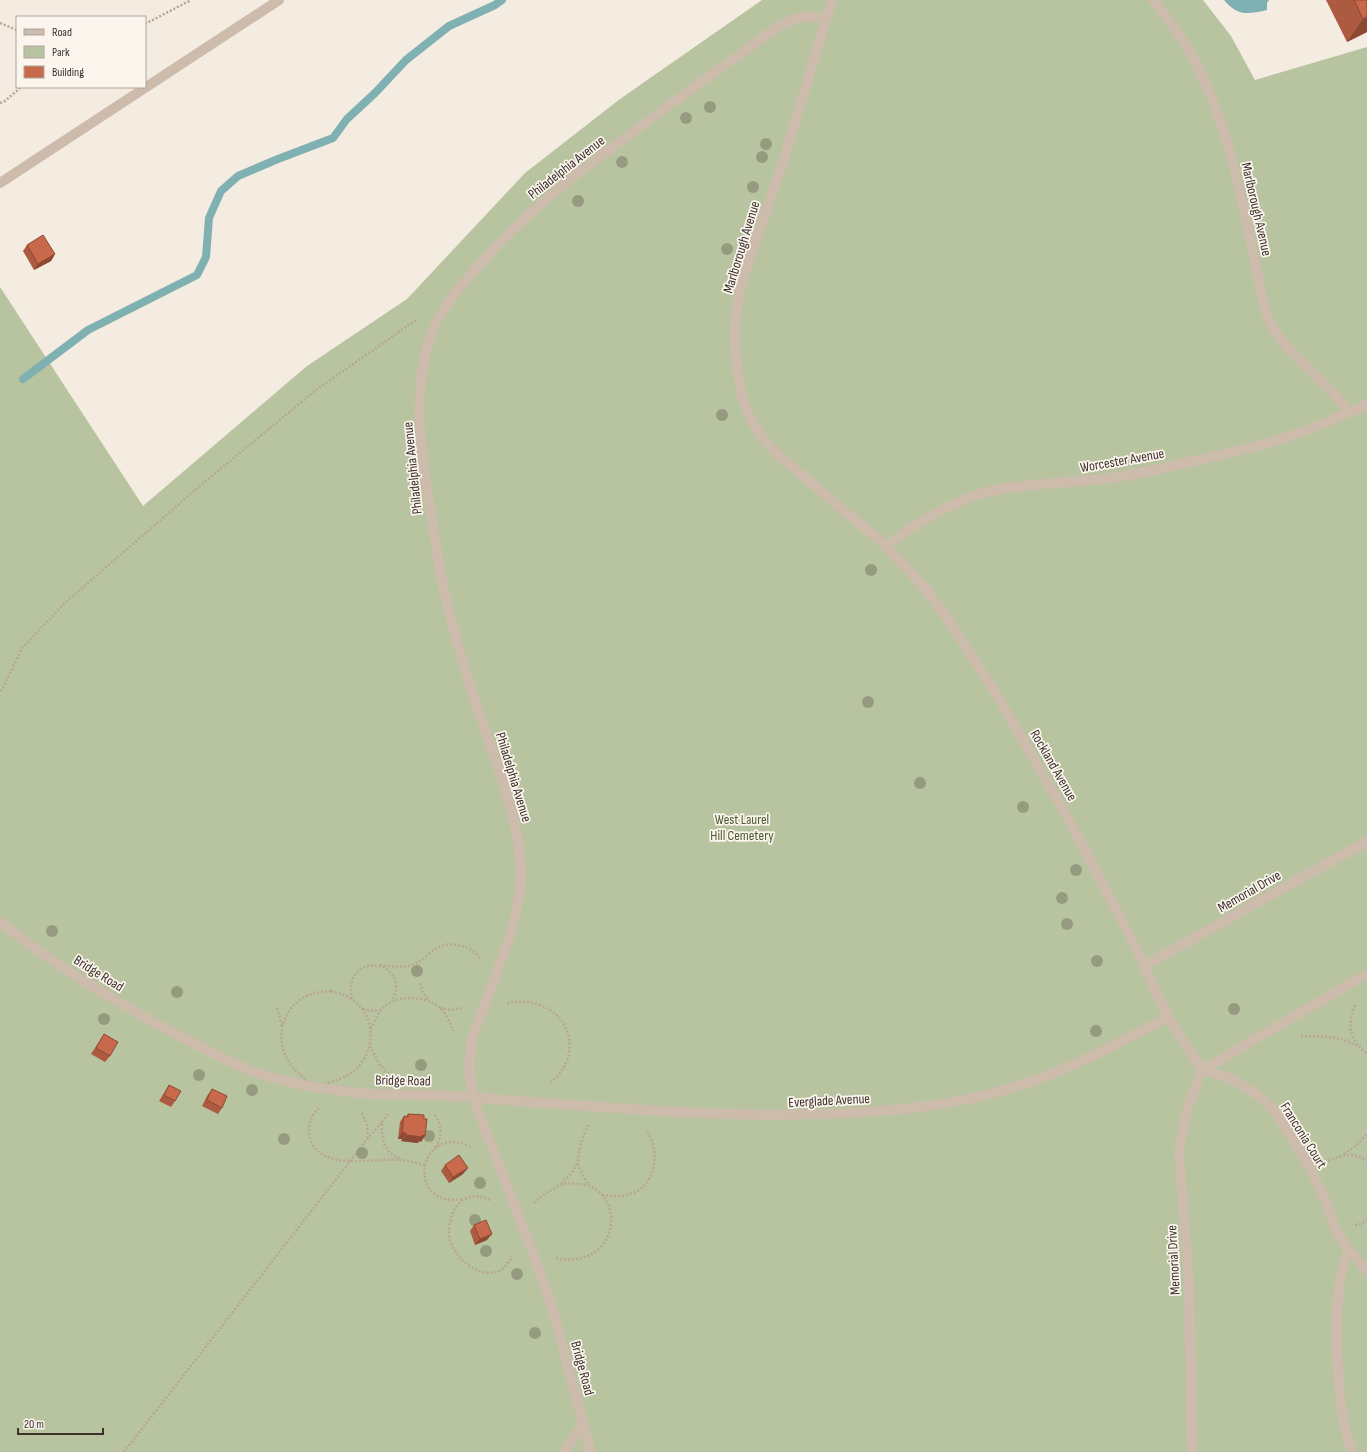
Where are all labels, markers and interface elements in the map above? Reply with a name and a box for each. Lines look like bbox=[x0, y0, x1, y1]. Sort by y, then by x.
legend bbox=[16, 16, 146, 88]
text: Road bbox=[52, 25, 72, 40]
text: Park bbox=[52, 45, 70, 60]
text: Building bbox=[52, 65, 84, 80]
street label: Philadelphia Avenue bbox=[525, 132, 608, 203]
street label: Marlborough Avenue bbox=[1237, 161, 1276, 258]
street label: Marlborough Avenue bbox=[719, 199, 764, 295]
street label: Philadelphia Avenue bbox=[399, 421, 426, 515]
street label: Worcester Avenue bbox=[1079, 445, 1165, 476]
street label: Rockland Avenue bbox=[1026, 727, 1081, 804]
street label: Philadelphia Avenue bbox=[492, 730, 535, 824]
park label: West Laurel Hill Cemetery bbox=[710, 811, 774, 844]
street label: Memorial Drive bbox=[1215, 867, 1284, 916]
street label: Bridge Road bbox=[71, 952, 127, 995]
street label: Bridge Road bbox=[375, 1072, 431, 1089]
street label: Everglade Avenue bbox=[788, 1090, 870, 1111]
street label: Franconia Court bbox=[1277, 1099, 1331, 1171]
street label: Memorial Drive bbox=[1163, 1225, 1184, 1295]
street label: Bridge Road bbox=[567, 1339, 598, 1397]
scale bar bbox=[18, 1410, 103, 1436]
text: 20 m bbox=[24, 1417, 44, 1432]

